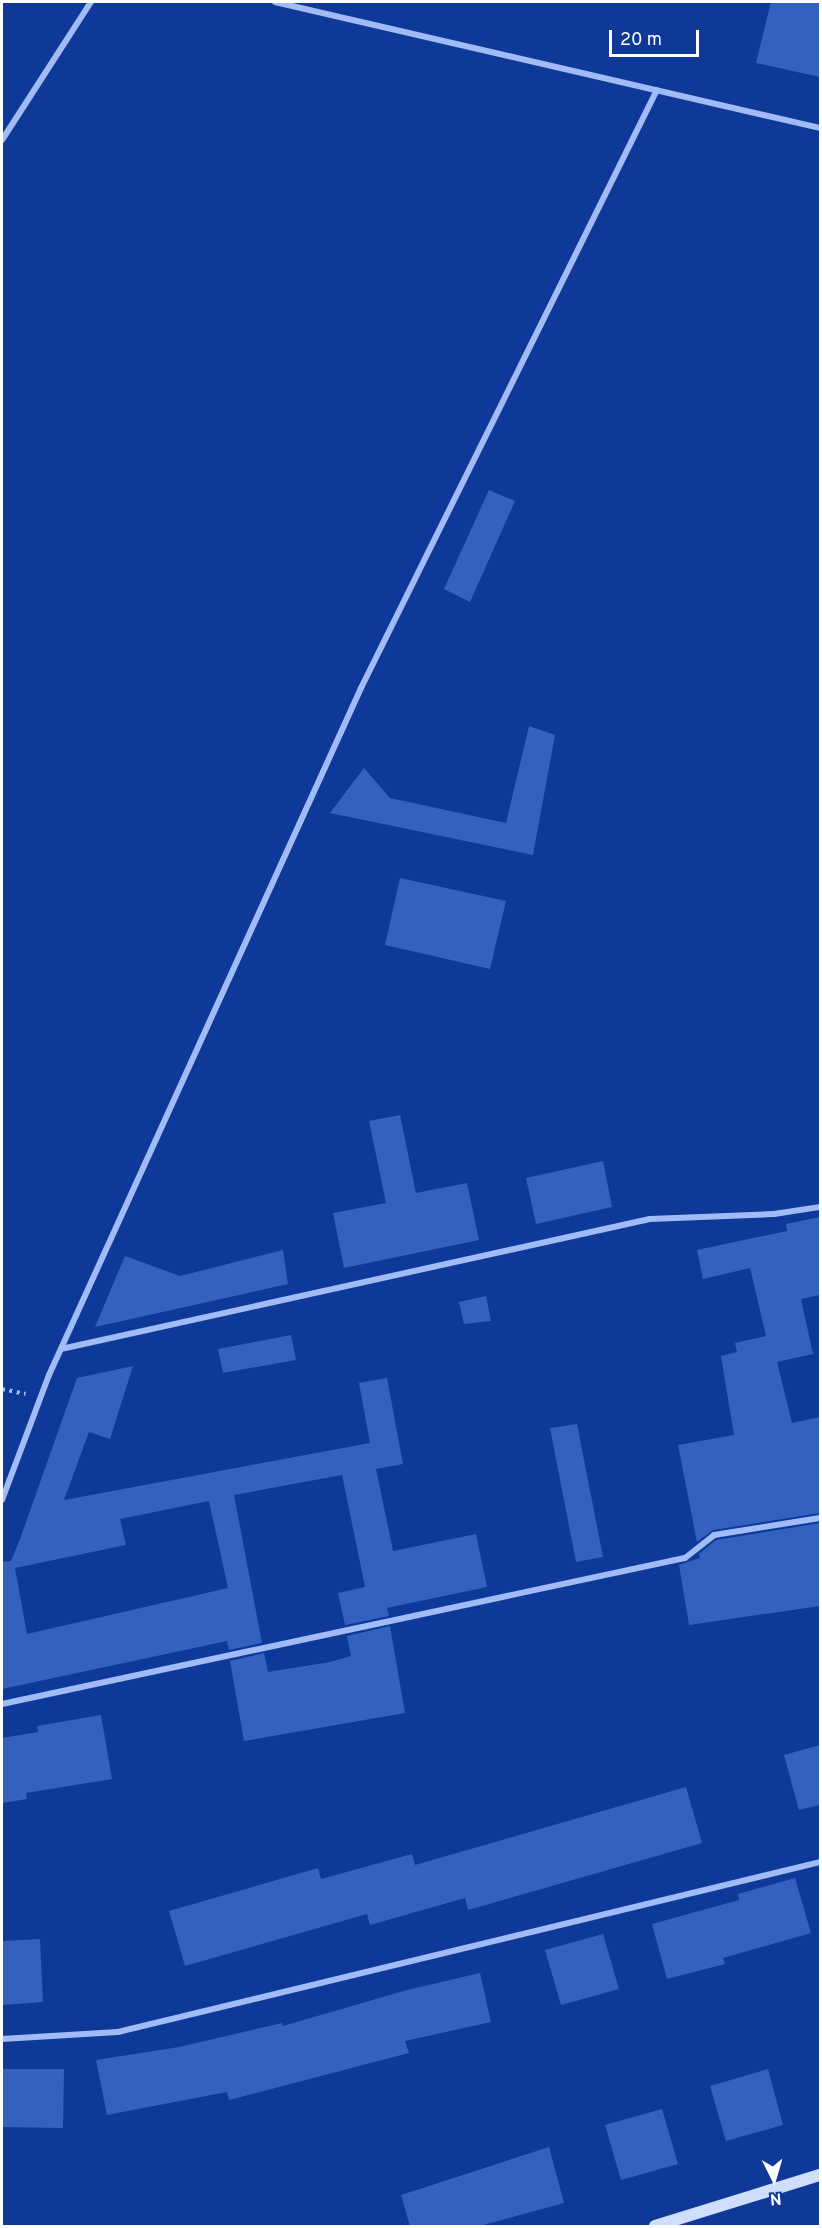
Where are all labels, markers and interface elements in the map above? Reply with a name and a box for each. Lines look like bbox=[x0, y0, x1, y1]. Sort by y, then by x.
scale bar bbox=[612, 18, 702, 56]
text: 20 m bbox=[620, 29, 662, 52]
north arrow bbox=[744, 2150, 804, 2210]
text: N bbox=[769, 2187, 782, 2208]

